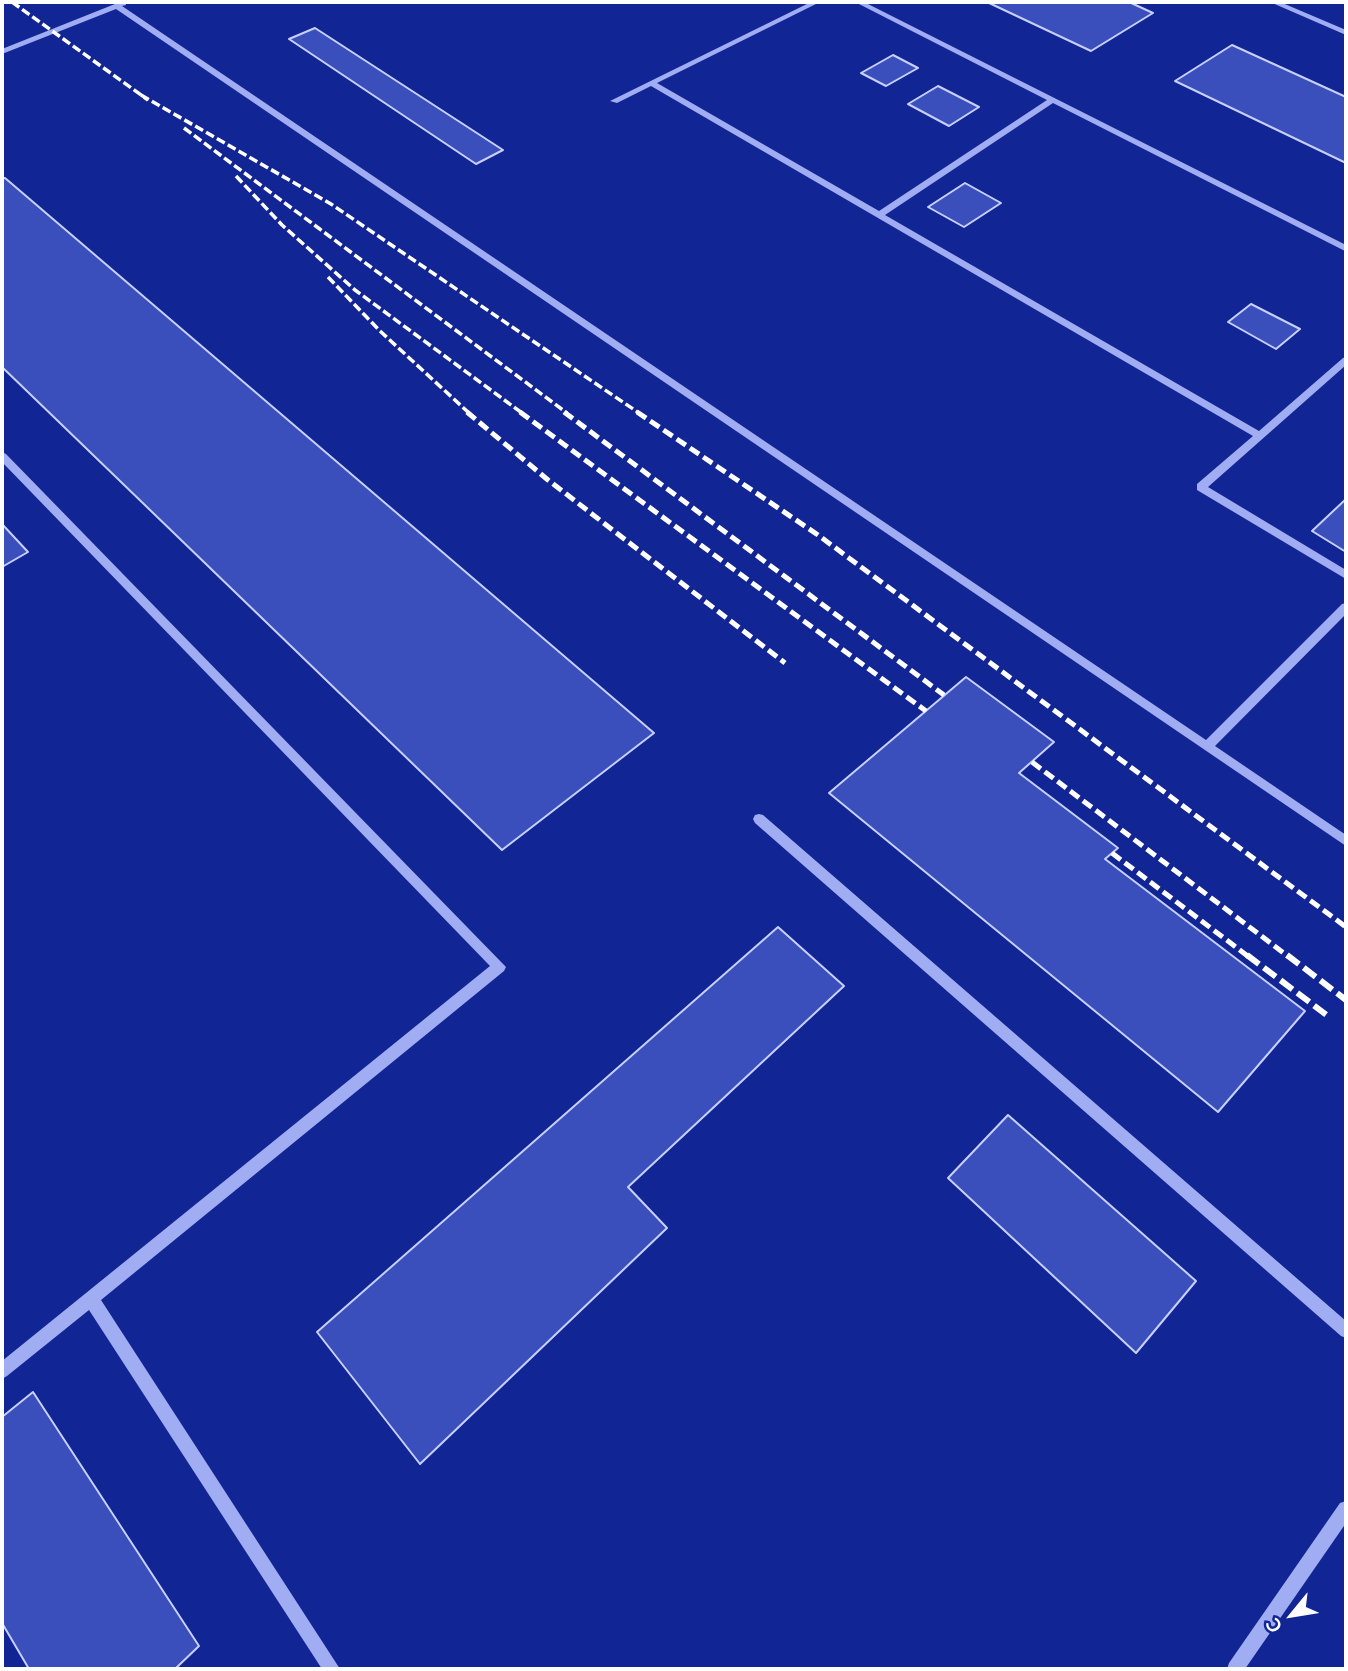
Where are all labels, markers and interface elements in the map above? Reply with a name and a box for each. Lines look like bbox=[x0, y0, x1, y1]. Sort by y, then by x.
north arrow bbox=[1257, 1580, 1327, 1650]
text: С bbox=[1260, 1615, 1286, 1637]

